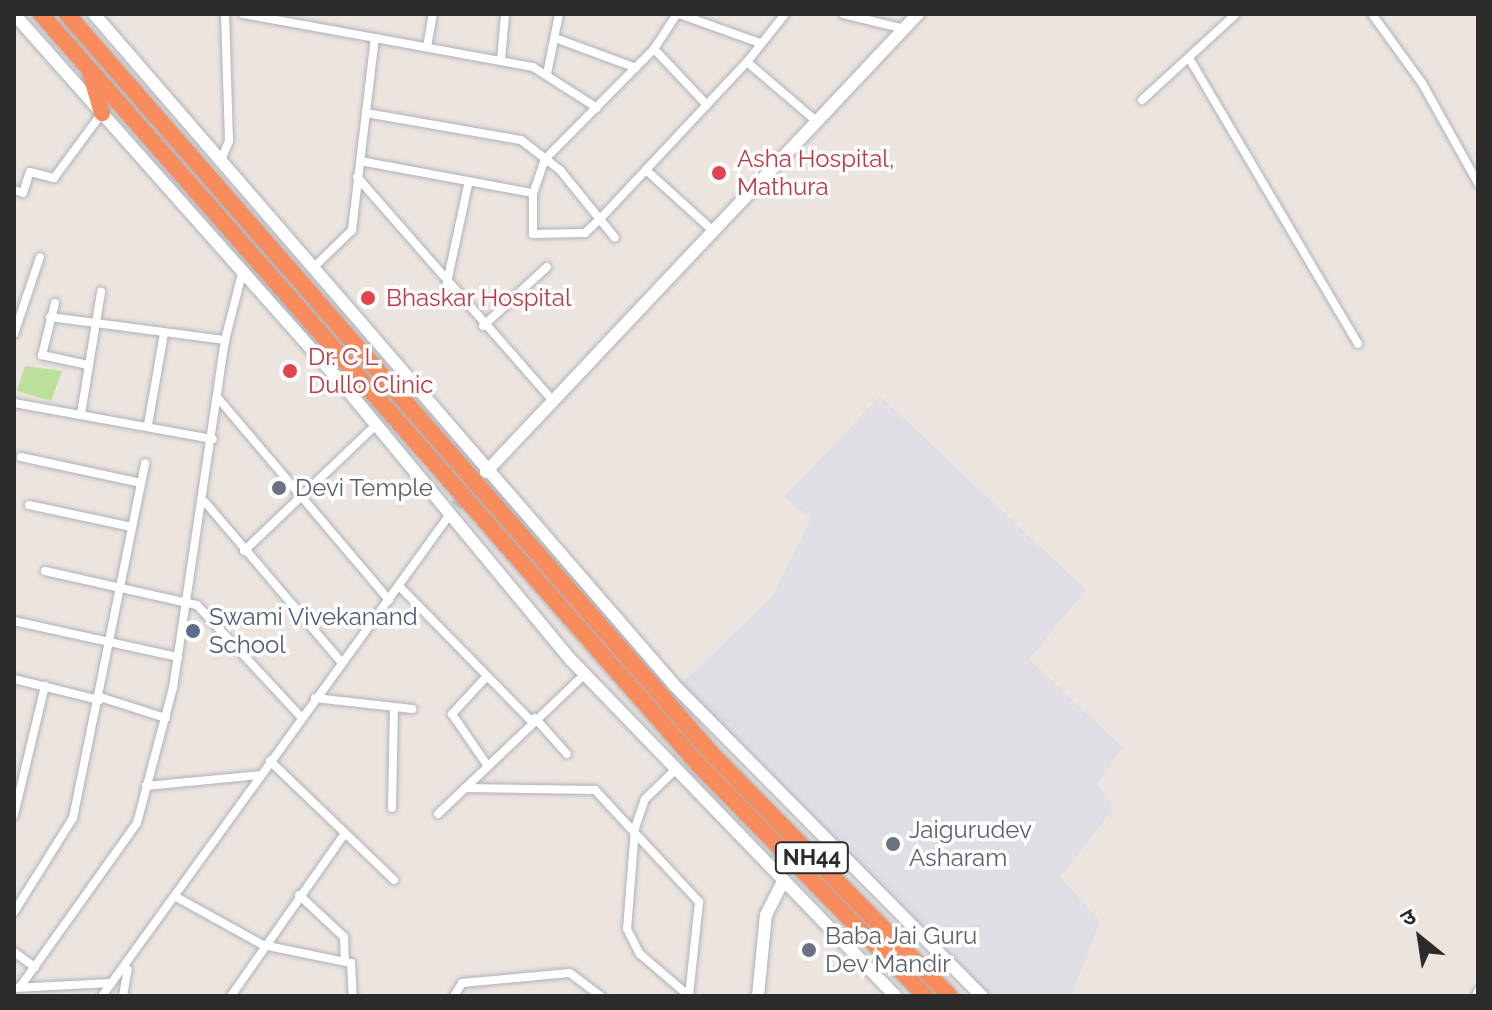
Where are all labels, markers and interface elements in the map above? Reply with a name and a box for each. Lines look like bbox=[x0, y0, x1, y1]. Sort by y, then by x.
place label: Asha Hospital, Mathura bbox=[737, 145, 894, 201]
marker: Asha Hospital, Mathura bbox=[708, 162, 730, 184]
place label: Bhaskar Hospital bbox=[386, 284, 572, 312]
marker: Bhaskar Hospital bbox=[357, 287, 379, 309]
place label: Dr. C L Dullo Clinic bbox=[308, 343, 433, 399]
marker: Dr. C L Dullo Clinic bbox=[279, 360, 301, 382]
place label: Devi Temple bbox=[295, 474, 434, 502]
marker: Devi Temple bbox=[270, 479, 288, 497]
place label: Swami Vivekanand School bbox=[209, 603, 419, 659]
marker: Swami Vivekanand School bbox=[184, 622, 202, 640]
place label: Jaigurudev Asharam bbox=[909, 816, 1032, 872]
marker: Jaigurudev Asharam bbox=[884, 835, 902, 853]
road number: NH44 bbox=[774, 840, 850, 876]
north arrow bbox=[1380, 898, 1460, 978]
text: उ bbox=[1396, 903, 1420, 932]
place label: Baba Jai Guru Dev Mandir bbox=[825, 922, 978, 978]
marker: Baba Jai Guru Dev Mandir bbox=[800, 941, 818, 959]

